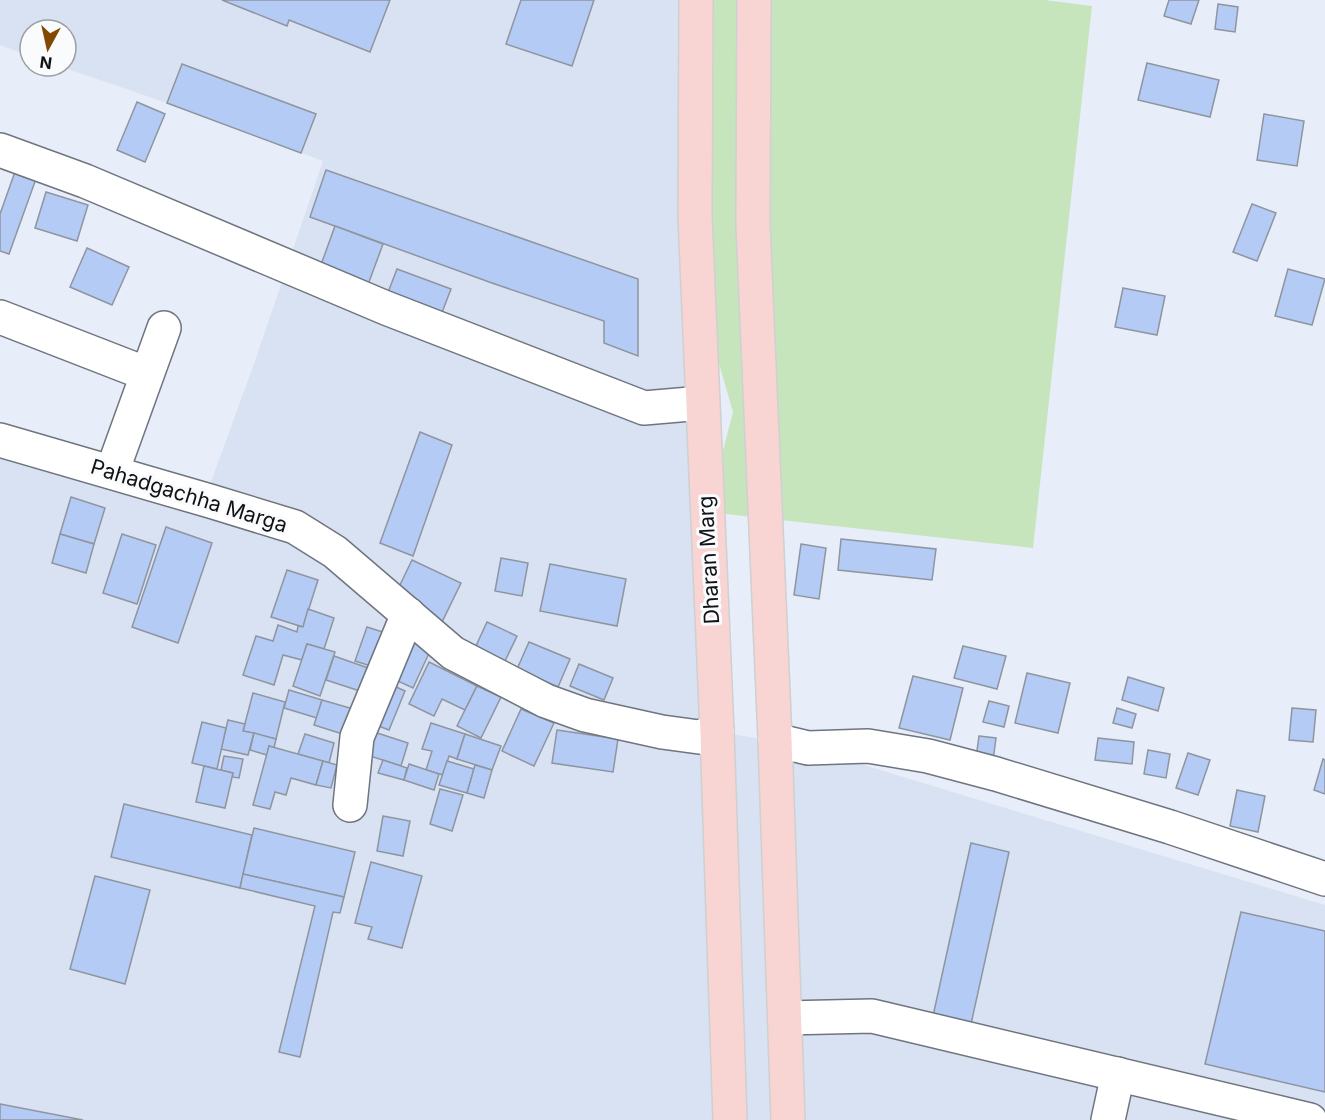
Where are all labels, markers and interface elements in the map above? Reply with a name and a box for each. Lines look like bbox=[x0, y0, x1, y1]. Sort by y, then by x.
north arrow bbox=[18, 18, 78, 78]
text: N bbox=[38, 52, 53, 74]
street label: Pahadgachha Marga bbox=[88, 454, 291, 537]
street label: Dharan Marg bbox=[693, 495, 724, 625]

